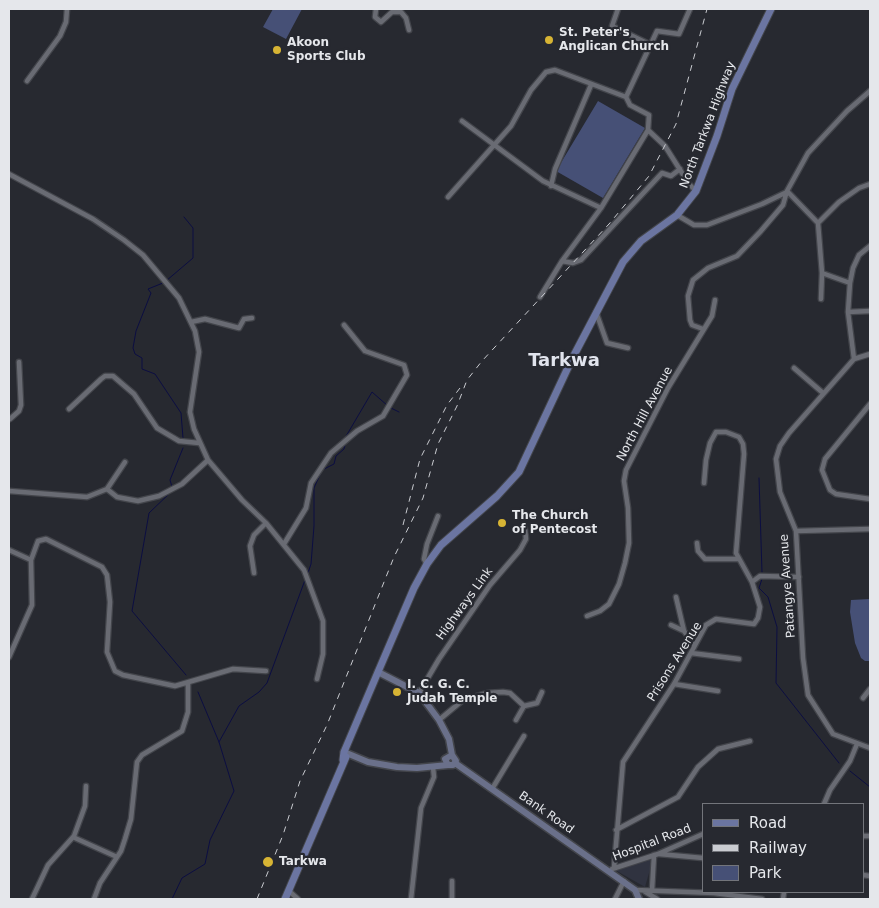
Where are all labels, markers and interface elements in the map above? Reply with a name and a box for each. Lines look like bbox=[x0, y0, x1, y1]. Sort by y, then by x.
place label: St. Peter's Anglican Church bbox=[559, 26, 669, 54]
marker: St. Peter's Anglican Church bbox=[543, 34, 555, 46]
place label: Akoon Sports Club bbox=[287, 36, 366, 64]
marker: Akoon Sports Club bbox=[271, 44, 283, 56]
street label: North Tarkwa Highway bbox=[677, 60, 739, 190]
district label: Tarkwa bbox=[528, 350, 600, 372]
street label: North Hill Avenue bbox=[614, 364, 676, 464]
place label: The Church of Pentecost bbox=[512, 509, 597, 537]
marker: The Church of Pentecost bbox=[496, 517, 508, 529]
street label: Patangye Avenue bbox=[777, 534, 799, 638]
street label: Highways Link bbox=[434, 565, 496, 643]
street label: Prisons Avenue bbox=[645, 620, 705, 704]
place label: I. C. G. C. Judah Temple bbox=[407, 678, 497, 706]
marker: I. C. G. C. Judah Temple bbox=[391, 686, 403, 698]
street label: Bank Road bbox=[516, 789, 576, 837]
legend bbox=[702, 803, 864, 893]
text: Road bbox=[749, 814, 787, 832]
street label: Hospital Road bbox=[611, 821, 693, 865]
text: Railway bbox=[749, 839, 807, 857]
marker: Tarkwa bbox=[261, 855, 275, 869]
place label: Tarkwa bbox=[279, 855, 327, 869]
text: Park bbox=[749, 864, 781, 882]

